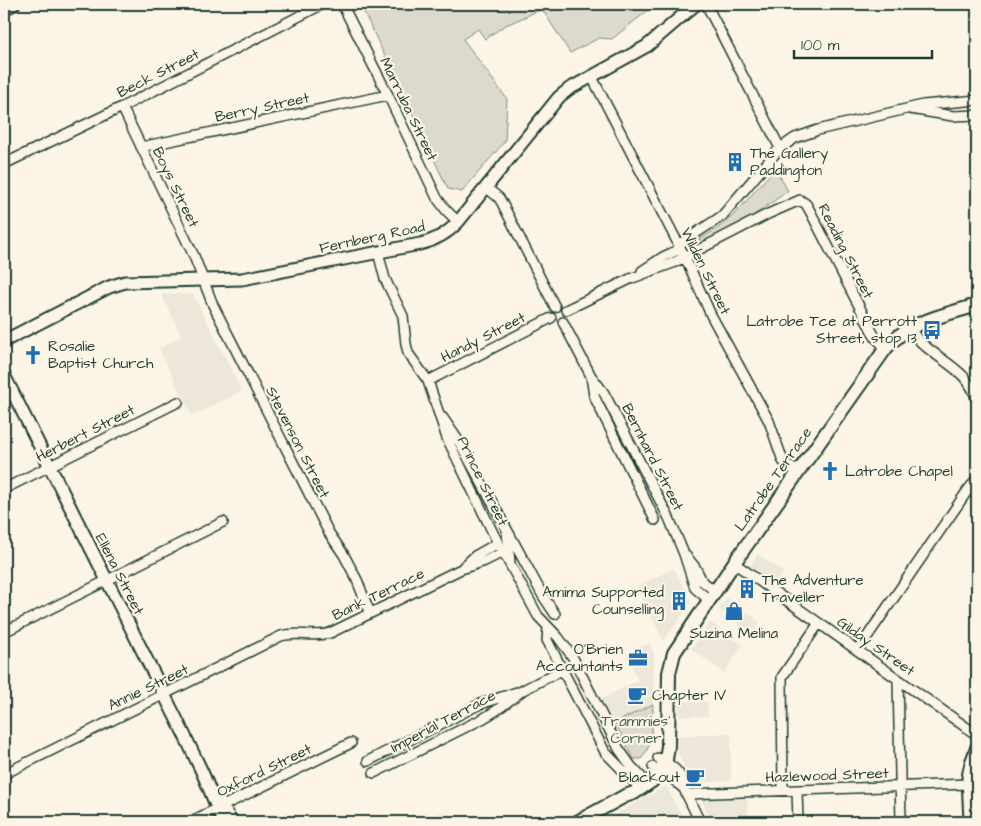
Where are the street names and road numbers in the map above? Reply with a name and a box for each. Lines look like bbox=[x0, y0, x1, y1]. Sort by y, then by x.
street label: Beck Street bbox=[113, 44, 203, 103]
street label: Marruba Street bbox=[374, 54, 443, 164]
street label: Berry Street bbox=[213, 87, 311, 129]
street label: Boys Street bbox=[146, 143, 204, 231]
street label: Reading Street bbox=[812, 200, 878, 303]
street label: Fernberg Road bbox=[317, 216, 427, 260]
street label: Wilden Street bbox=[675, 224, 736, 318]
street label: Handy Street bbox=[437, 307, 530, 369]
street label: Stevenson Street bbox=[260, 383, 335, 502]
street label: Herbert Street bbox=[32, 399, 138, 467]
street label: Bernhard Street bbox=[616, 400, 689, 515]
street label: Latrobe Terrace bbox=[730, 423, 817, 536]
street label: Prince Street bbox=[452, 433, 513, 530]
street label: Ellena Street bbox=[90, 530, 149, 619]
street label: Bank Terrace bbox=[329, 563, 428, 626]
street label: Gilday Street bbox=[832, 612, 919, 682]
street label: Annie Street bbox=[104, 659, 192, 716]
street label: Imperial Terrace bbox=[387, 685, 499, 758]
street label: Oxford Street bbox=[213, 739, 315, 802]
street label: Hazlewood Street bbox=[765, 763, 889, 788]

